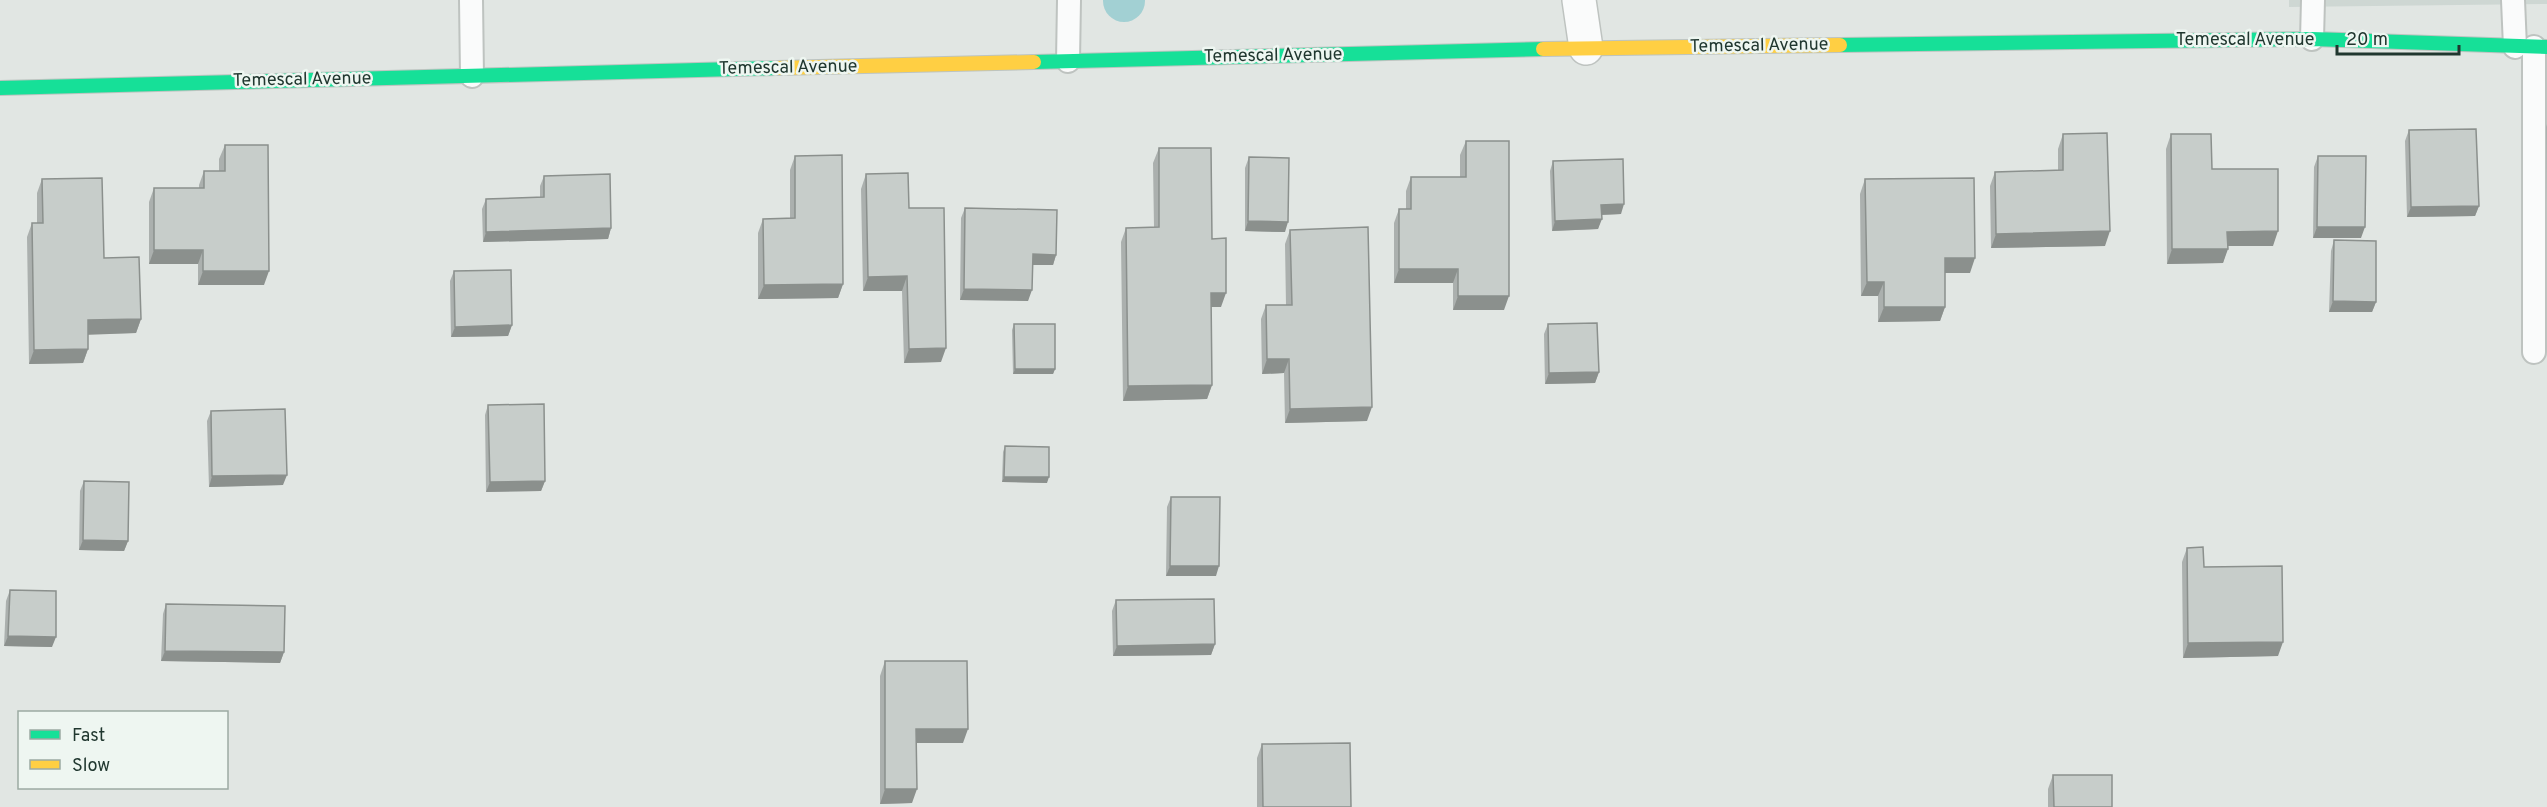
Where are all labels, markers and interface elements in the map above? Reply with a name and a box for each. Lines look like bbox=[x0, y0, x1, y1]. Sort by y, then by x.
scale bar bbox=[2337, 18, 2458, 56]
street label: Temescal Avenue bbox=[2176, 29, 2314, 52]
text: 20 m bbox=[2346, 29, 2388, 52]
street label: Temescal Avenue bbox=[1689, 33, 1829, 59]
street label: Temescal Avenue bbox=[1203, 43, 1343, 69]
street label: Temescal Avenue bbox=[718, 55, 858, 81]
street label: Temescal Avenue bbox=[232, 67, 372, 93]
legend bbox=[18, 711, 228, 789]
text: Fast bbox=[72, 725, 105, 748]
text: Slow bbox=[72, 755, 110, 778]

